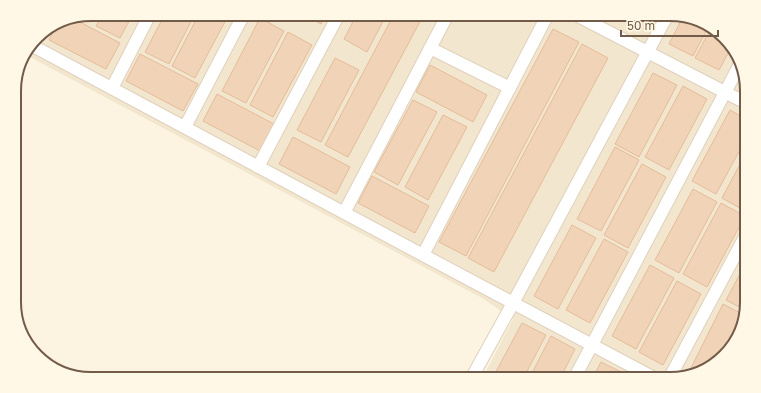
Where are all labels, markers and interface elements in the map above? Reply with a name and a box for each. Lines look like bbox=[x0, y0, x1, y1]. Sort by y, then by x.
scale bar bbox=[621, 12, 718, 38]
text: 50 m bbox=[627, 18, 655, 33]

